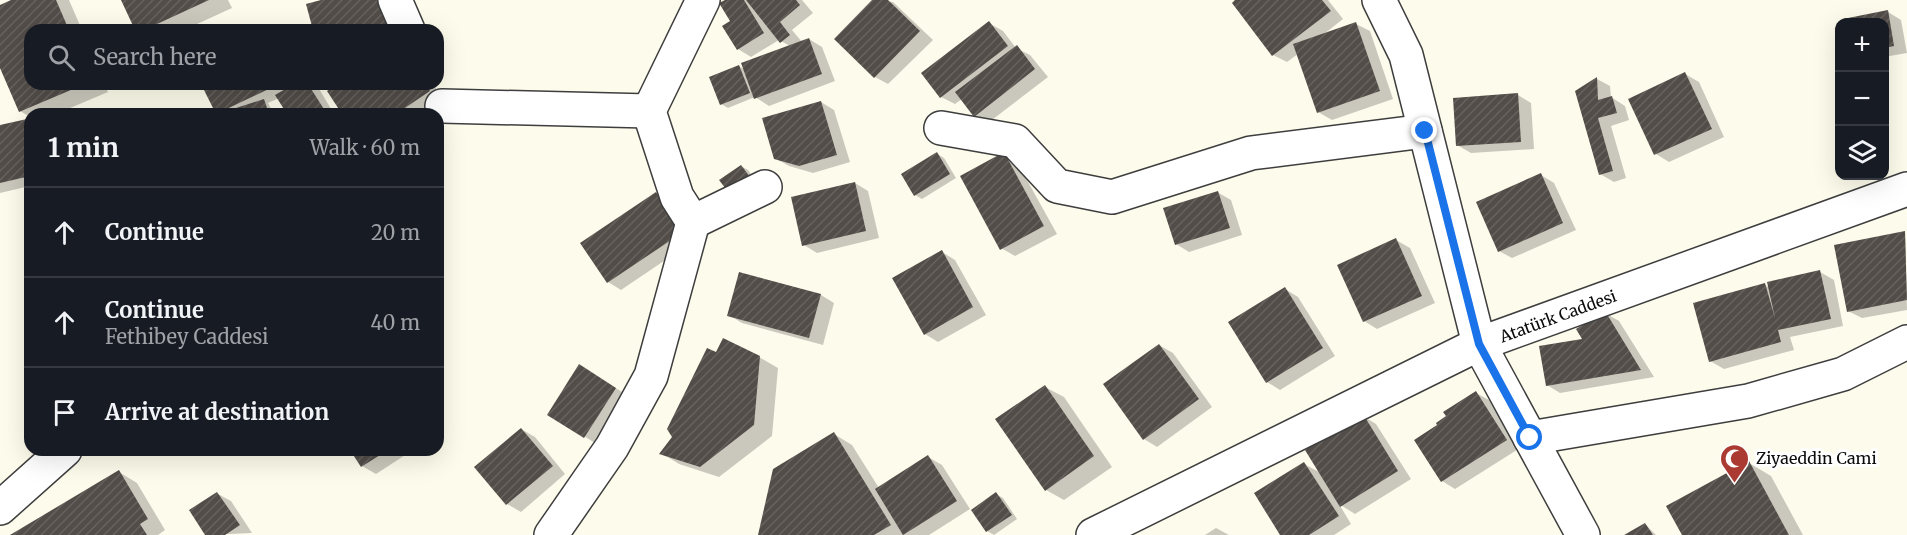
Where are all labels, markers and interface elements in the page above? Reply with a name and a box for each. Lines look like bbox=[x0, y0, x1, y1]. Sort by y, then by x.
map controls bbox=[1835, 18, 1889, 180]
button: + bbox=[1835, 18, 1889, 72]
search box bbox=[24, 24, 444, 90]
icon: search bbox=[45, 41, 78, 74]
text: Search here bbox=[93, 43, 216, 71]
button: − bbox=[1835, 72, 1889, 126]
route end bbox=[1411, 117, 1437, 143]
button: layers bbox=[1835, 126, 1889, 180]
text: 1 min bbox=[48, 131, 119, 164]
text: Walk · 60 m bbox=[310, 135, 420, 160]
icon: ahead bbox=[48, 216, 81, 249]
text: Continue bbox=[105, 218, 204, 246]
text: 20 m bbox=[371, 220, 420, 245]
street label: Atatürk Caddesi bbox=[1496, 286, 1619, 347]
text: Continue bbox=[105, 296, 204, 324]
icon: ahead bbox=[48, 306, 81, 339]
text: 40 m bbox=[370, 310, 420, 335]
text: Fethibey Caddesi bbox=[105, 324, 268, 349]
icon: arrive bbox=[48, 396, 81, 429]
text: Arrive at destination bbox=[105, 398, 329, 426]
route start bbox=[1516, 424, 1542, 450]
mosque icon: Ziyaeddin Cami bbox=[1719, 442, 1751, 484]
place label: Ziyaeddin Cami bbox=[1756, 448, 1877, 468]

